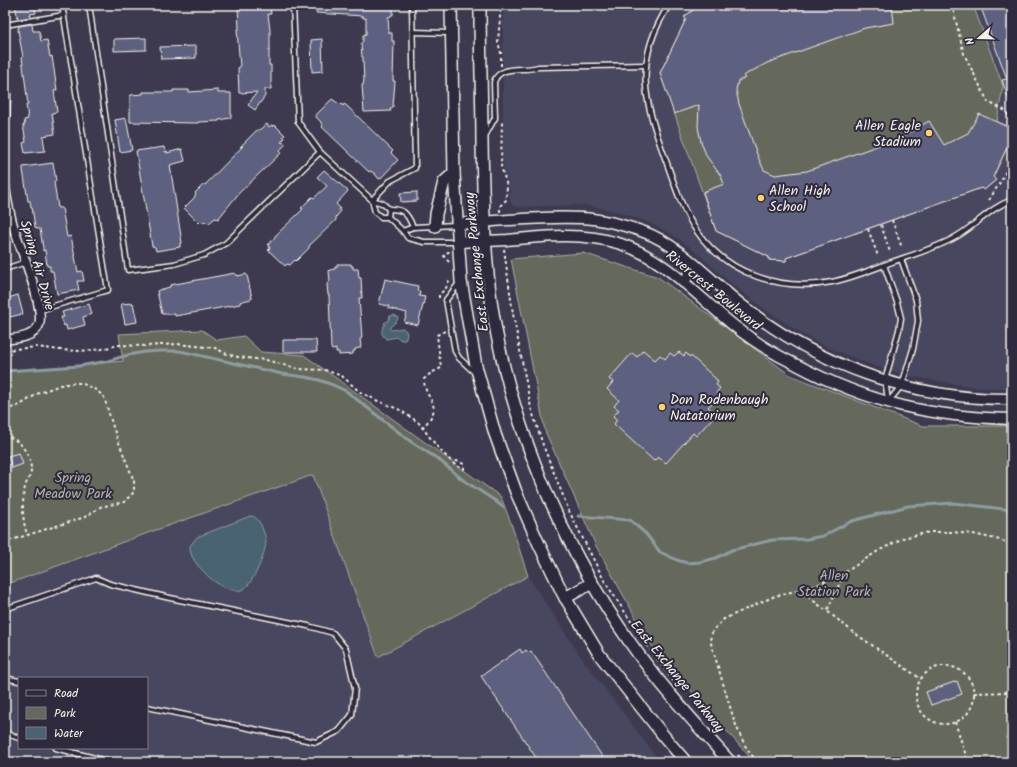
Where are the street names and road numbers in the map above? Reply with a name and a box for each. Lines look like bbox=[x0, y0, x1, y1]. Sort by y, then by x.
street label: East Exchange Parkway bbox=[459, 191, 495, 333]
street label: Spring Air Drive bbox=[14, 217, 61, 314]
street label: Rivercrest Boulevard bbox=[660, 245, 767, 337]
street label: East Exchange Parkway bbox=[625, 615, 730, 738]

